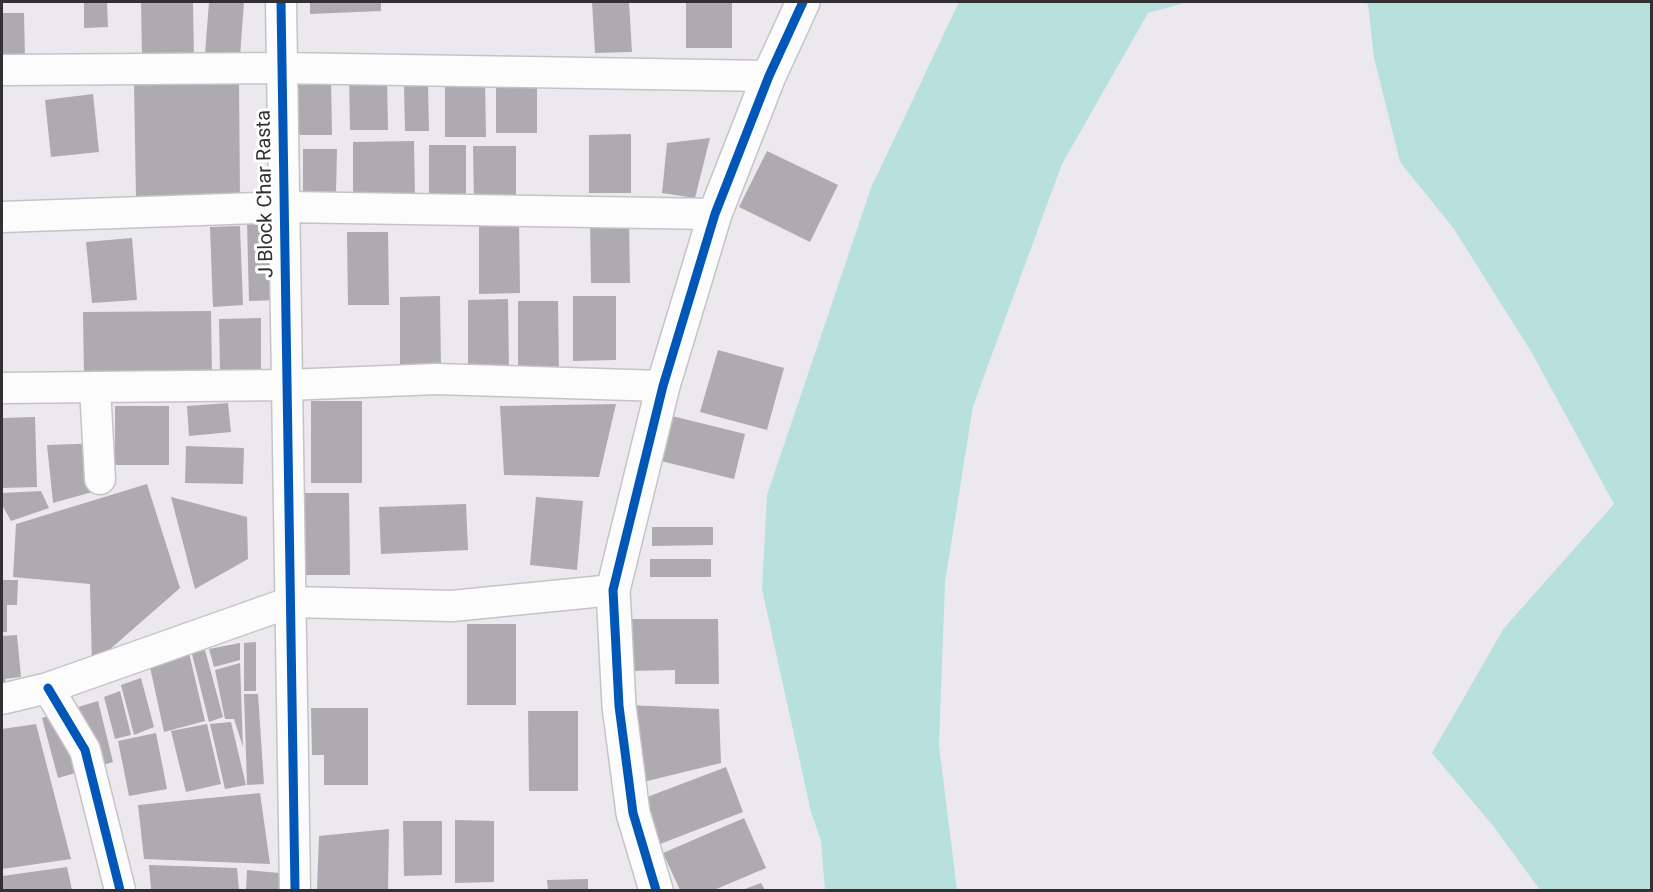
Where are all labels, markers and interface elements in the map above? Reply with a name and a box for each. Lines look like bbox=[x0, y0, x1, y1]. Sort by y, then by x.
street label: J Block Char Rasta bbox=[253, 110, 279, 278]

